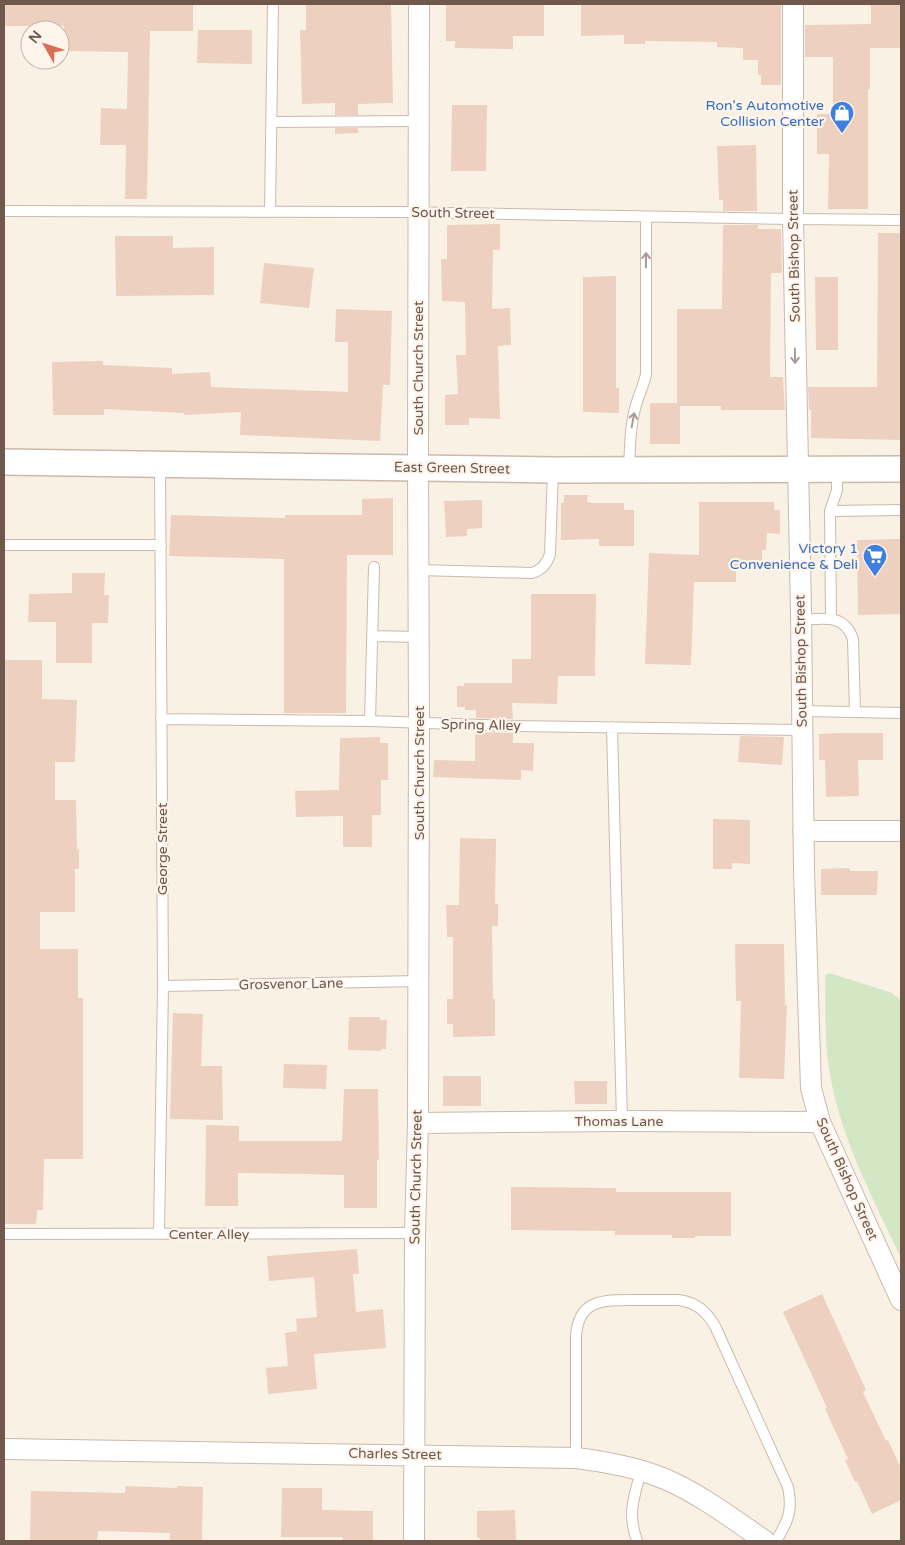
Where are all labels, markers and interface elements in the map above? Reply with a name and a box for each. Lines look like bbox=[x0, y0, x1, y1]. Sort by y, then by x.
north arrow bbox=[20, 20, 70, 70]
text: N bbox=[25, 27, 45, 47]
place label: Ron's Automotive Collision Center bbox=[706, 97, 825, 130]
shop icon: Ron's Automotive Collision Center bbox=[829, 100, 855, 134]
street label: South Bishop Street bbox=[784, 189, 804, 322]
street label: South Street bbox=[411, 204, 495, 222]
one-way arrow bbox=[641, 252, 651, 268]
street label: South Church Street bbox=[410, 300, 427, 435]
one-way arrow bbox=[790, 347, 800, 363]
one-way arrow bbox=[629, 413, 639, 429]
street label: East Green Street bbox=[394, 458, 511, 478]
place label: Victory 1 Convenience & Deli bbox=[730, 540, 858, 573]
supermarket icon: Victory 1 Convenience & Deli bbox=[862, 543, 888, 577]
street label: South Bishop Street bbox=[791, 594, 811, 727]
street label: South Church Street bbox=[411, 705, 428, 840]
street label: Spring Alley bbox=[441, 716, 522, 734]
street label: George Street bbox=[154, 802, 171, 895]
street label: Grosvenor Lane bbox=[239, 975, 344, 993]
street label: South Church Street bbox=[406, 1109, 426, 1244]
street label: Thomas Lane bbox=[575, 1113, 664, 1130]
street label: South Bishop Street bbox=[812, 1115, 882, 1244]
street label: Center Alley bbox=[169, 1226, 250, 1243]
street label: Charles Street bbox=[348, 1445, 442, 1463]

